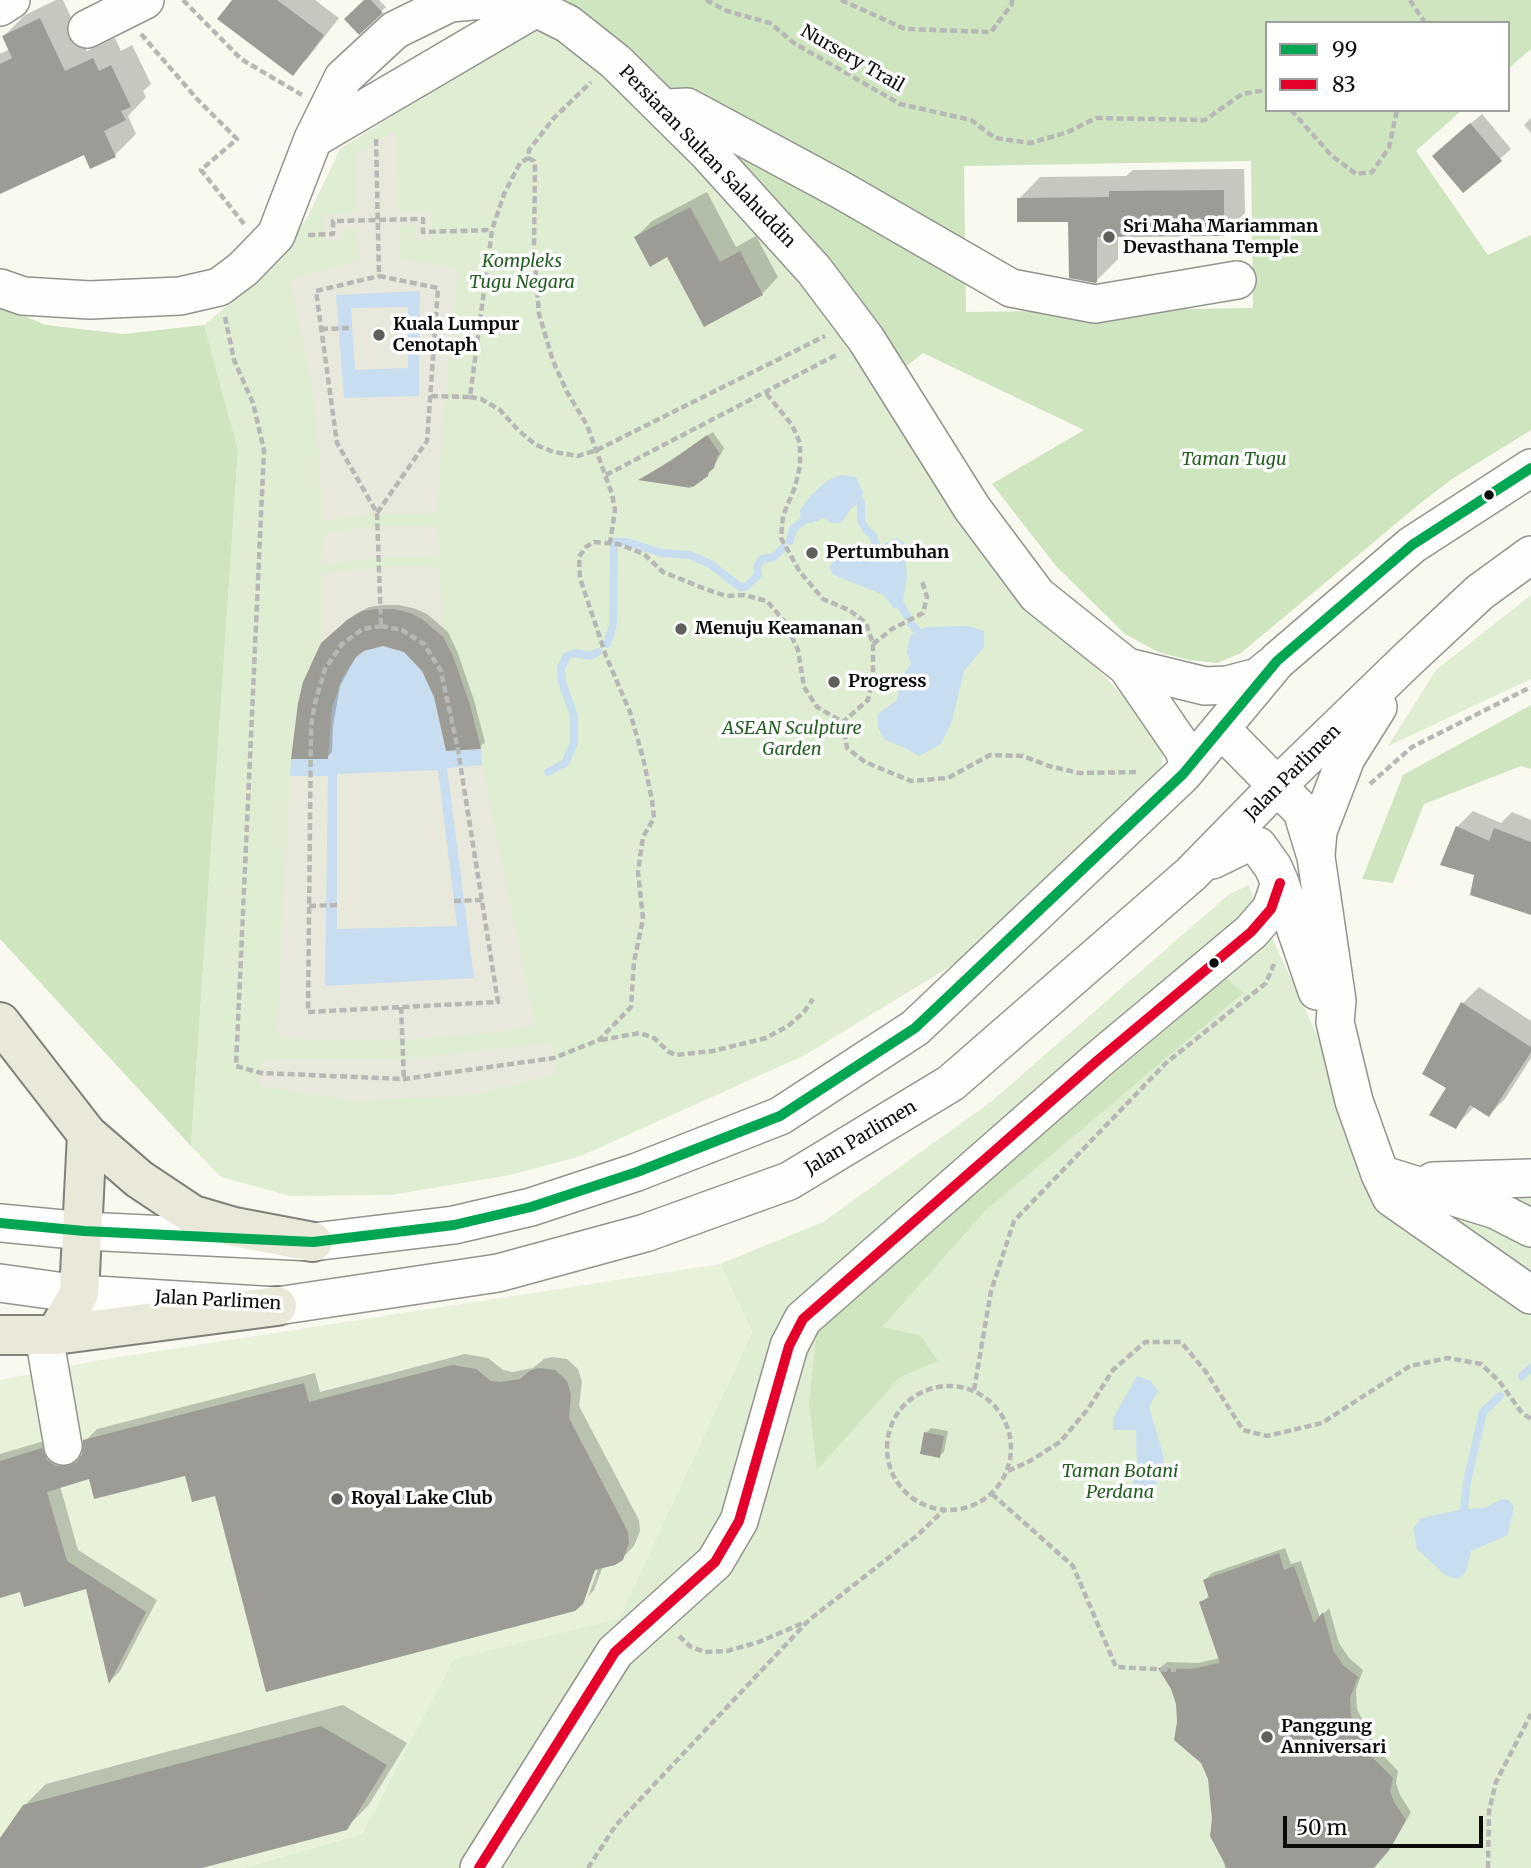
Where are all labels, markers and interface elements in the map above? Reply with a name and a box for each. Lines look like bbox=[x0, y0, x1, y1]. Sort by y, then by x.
street label: Nursery Trail bbox=[797, 21, 907, 97]
legend bbox=[1265, 21, 1510, 112]
text: 99 bbox=[1332, 36, 1357, 63]
street label: Persiaran Sultan Salahuddin bbox=[614, 61, 800, 253]
text: 83 bbox=[1332, 71, 1356, 98]
place label: Sri Maha Mariamman Devasthana Temple bbox=[1123, 216, 1318, 258]
marker: Sri Maha Mariamman Devasthana Temple bbox=[1101, 229, 1117, 245]
park label: Kompleks Tugu Negara bbox=[469, 251, 575, 294]
place label: Kuala Lumpur Cenotaph bbox=[393, 314, 519, 356]
marker: Kuala Lumpur Cenotaph bbox=[371, 327, 387, 343]
park label: Taman Tugu bbox=[1181, 449, 1287, 471]
unlabelled marker bbox=[1482, 488, 1496, 502]
place label: Pertumbuhan bbox=[826, 542, 949, 564]
marker: Pertumbuhan bbox=[804, 545, 820, 561]
place label: Menuju Keamanan bbox=[695, 618, 863, 640]
marker: Menuju Keamanan bbox=[673, 621, 689, 637]
place label: Progress bbox=[848, 671, 926, 693]
marker: Progress bbox=[826, 674, 842, 690]
park label: ASEAN Sculpture Garden bbox=[722, 718, 862, 760]
street label: Jalan Parlimen bbox=[1241, 721, 1345, 825]
unlabelled marker bbox=[1207, 956, 1221, 970]
street label: Jalan Parlimen bbox=[801, 1096, 921, 1180]
street label: Jalan Parlimen bbox=[154, 1287, 282, 1315]
park label: Taman Botani Perdana bbox=[1062, 1461, 1178, 1504]
place label: Royal Lake Club bbox=[351, 1488, 493, 1510]
marker: Royal Lake Club bbox=[329, 1491, 345, 1507]
place label: Panggung Anniversari bbox=[1281, 1716, 1386, 1758]
marker: Panggung Anniversari bbox=[1259, 1729, 1275, 1745]
scale bar bbox=[1286, 1801, 1486, 1845]
text: 50 m bbox=[1296, 1814, 1347, 1841]

